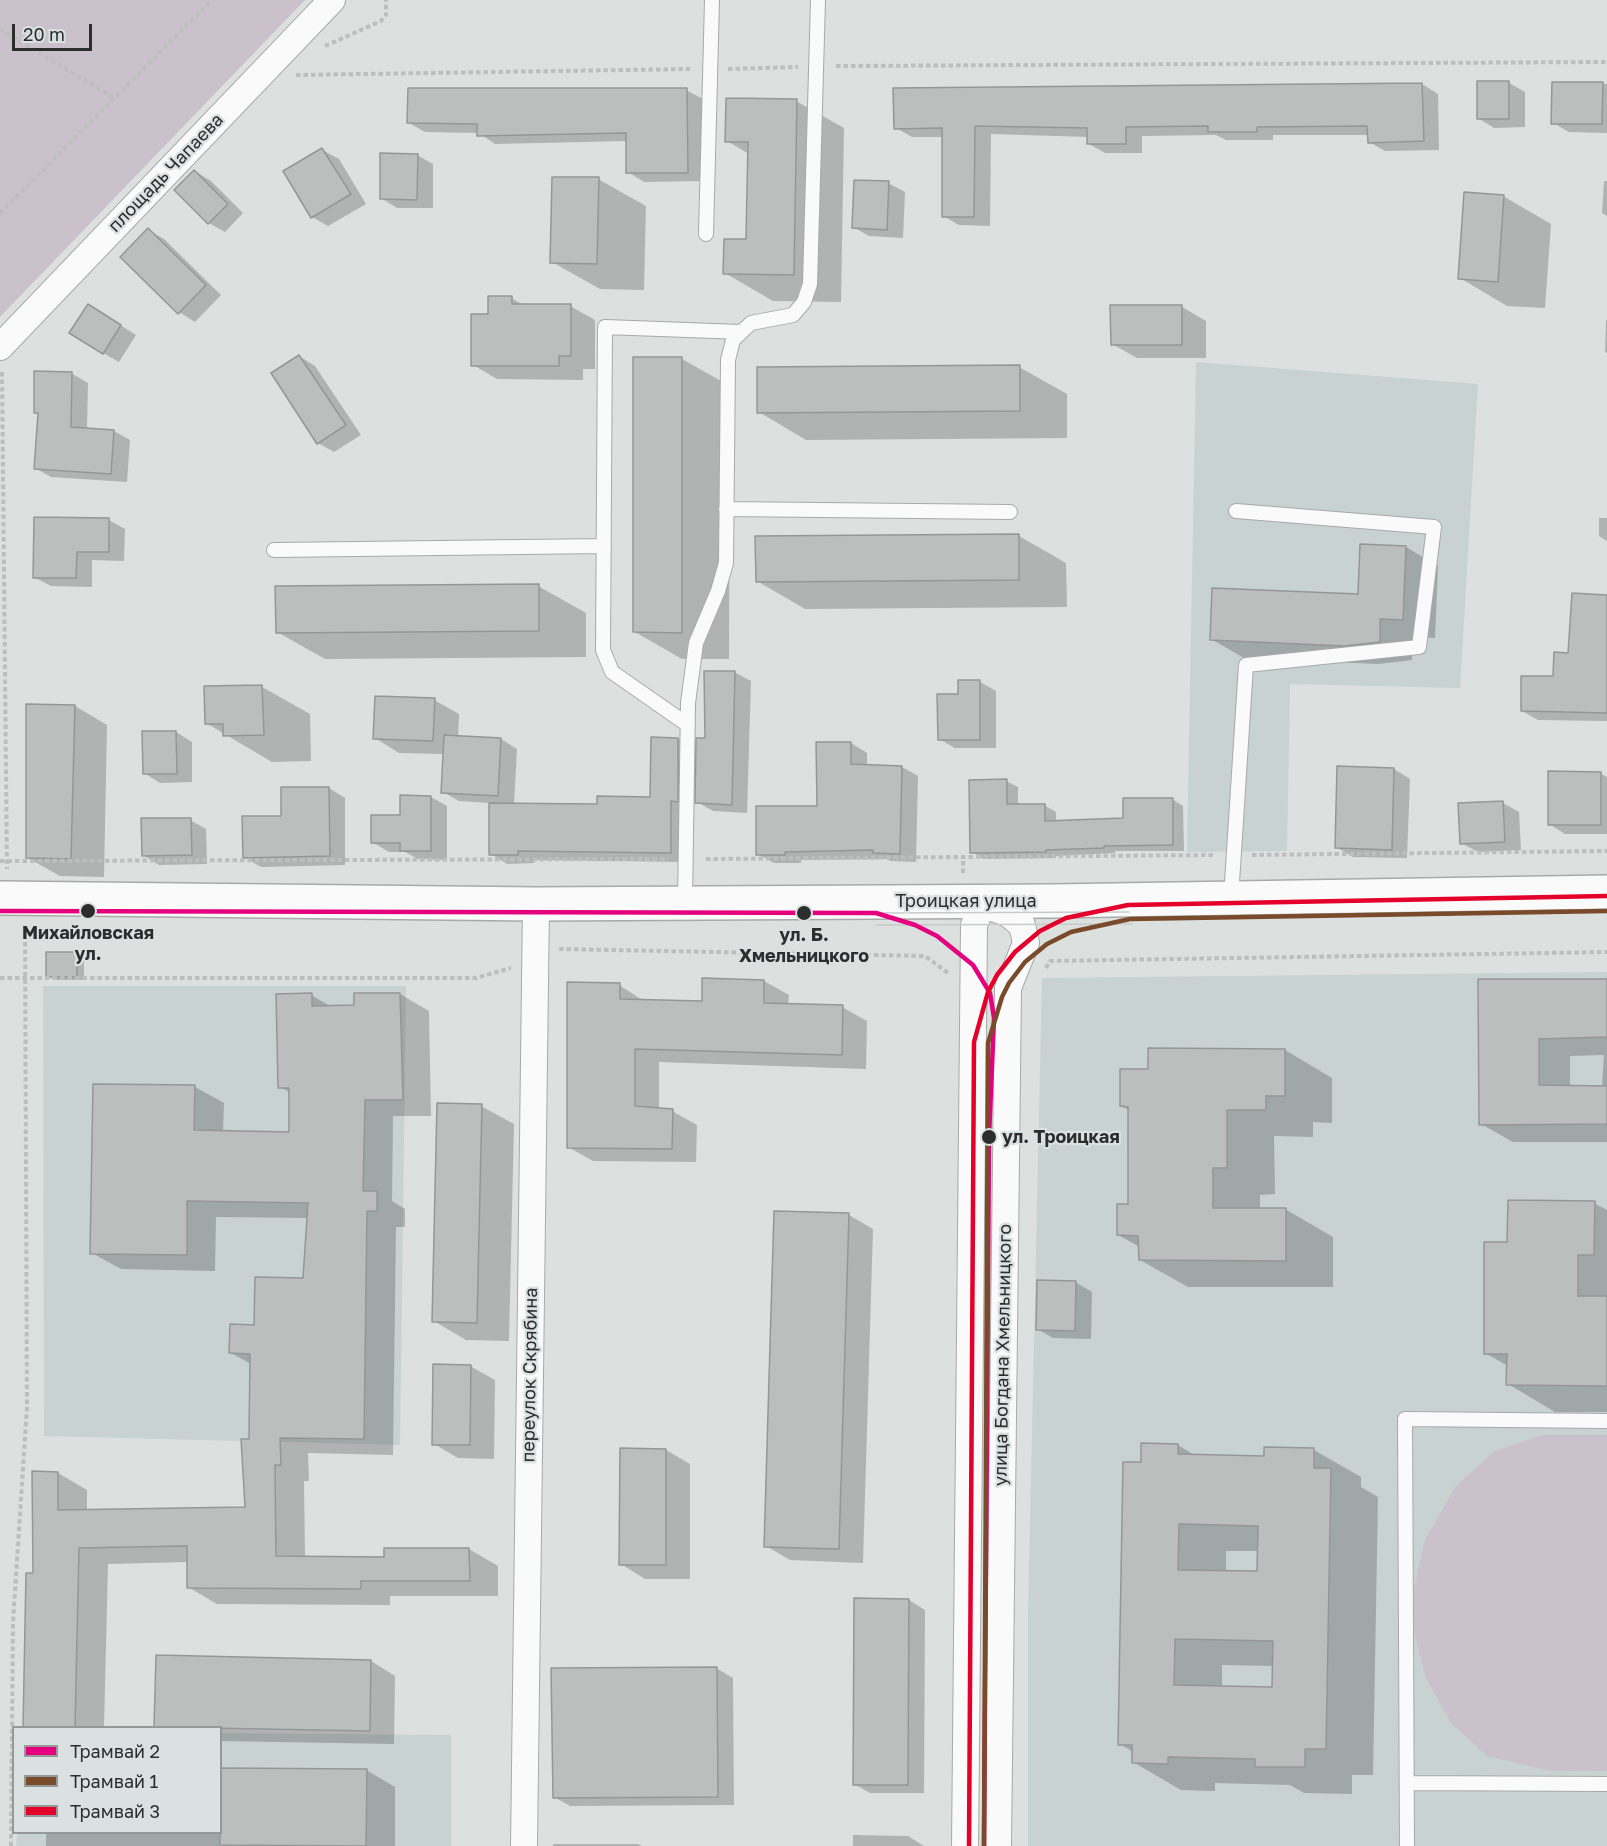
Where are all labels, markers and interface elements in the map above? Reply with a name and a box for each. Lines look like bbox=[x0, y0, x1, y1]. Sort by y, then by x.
scale bar bbox=[15, 12, 94, 50]
text: 20 m bbox=[23, 23, 65, 45]
street label: площадь Чапаева bbox=[104, 109, 228, 237]
street label: Троицкая улица bbox=[895, 890, 1037, 912]
marker: Михайловская ул. bbox=[79, 902, 97, 920]
marker: ул. Б. Хмельницкого bbox=[795, 904, 813, 922]
place label: Михайловская ул. bbox=[22, 922, 154, 964]
place label: ул. Б. Хмельницкого bbox=[739, 924, 869, 966]
place label: ул. Троицкая bbox=[1002, 1126, 1120, 1148]
marker: ул. Троицкая bbox=[980, 1128, 998, 1146]
street label: улица Богдана Хмельницкого bbox=[990, 1224, 1016, 1486]
street label: переулок Скрябина bbox=[518, 1287, 542, 1463]
legend bbox=[12, 1726, 222, 1834]
text: Трамвай 2 bbox=[70, 1740, 160, 1762]
text: Трамвай 1 bbox=[70, 1770, 158, 1792]
text: Трамвай 3 bbox=[70, 1800, 160, 1822]

